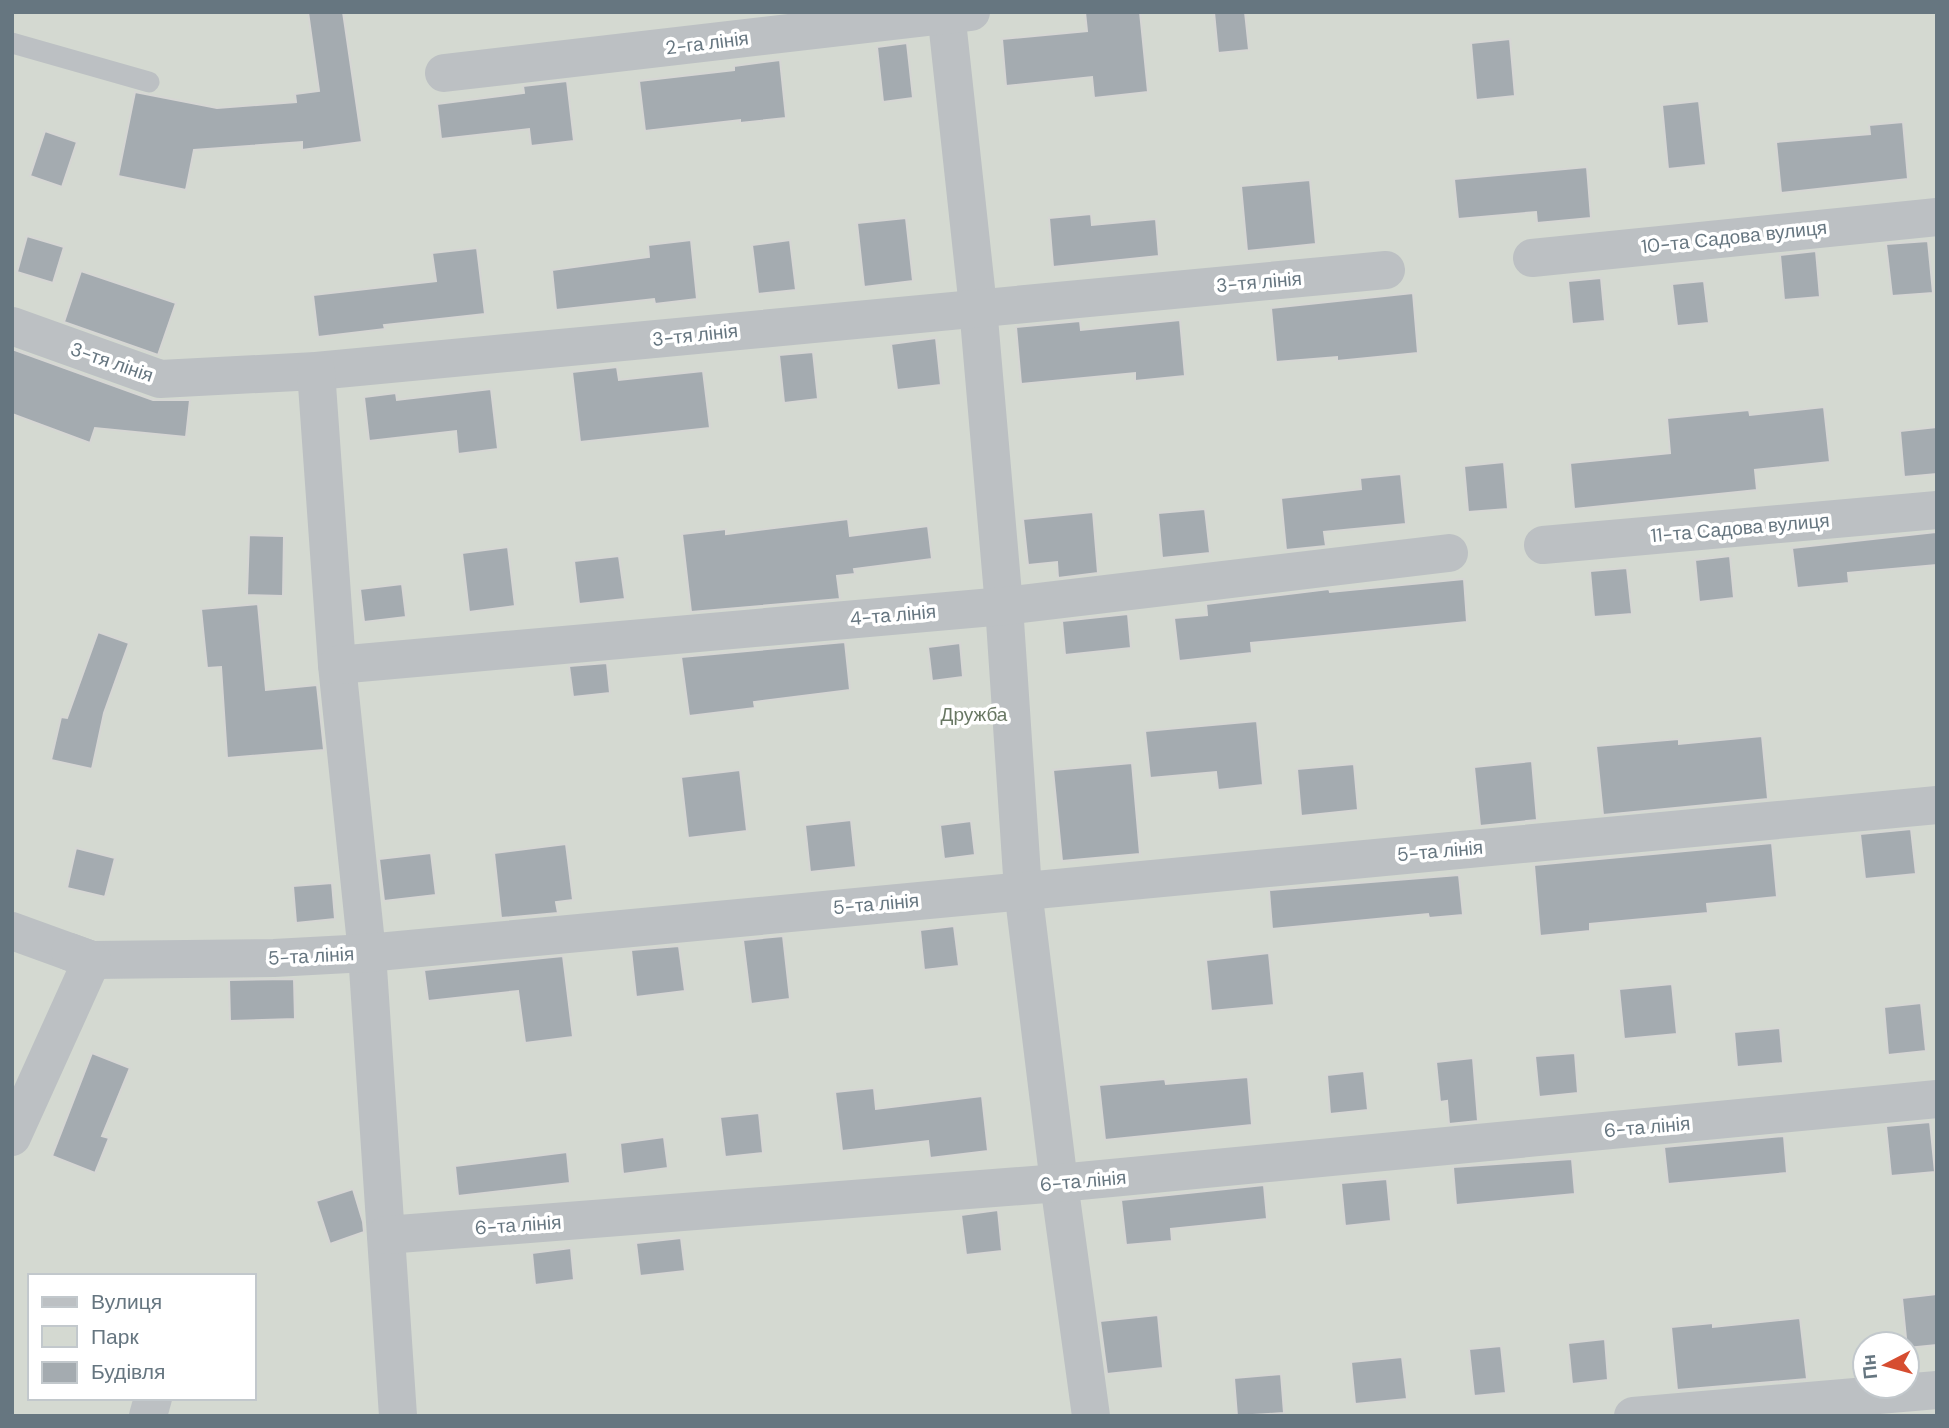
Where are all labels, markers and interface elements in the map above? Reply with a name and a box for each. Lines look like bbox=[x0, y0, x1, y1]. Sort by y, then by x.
street label: 2-га лінія bbox=[664, 25, 750, 61]
street label: 10-та Садова вулиця bbox=[1640, 215, 1828, 259]
street label: 3-тя лінія bbox=[1215, 266, 1303, 298]
street label: 3-тя лінія bbox=[651, 318, 739, 352]
street label: 3-тя лінія bbox=[67, 336, 157, 388]
street label: 11-та Садова вулиця bbox=[1649, 508, 1831, 548]
street label: 4-та лінія bbox=[849, 599, 937, 631]
park label: Дружба bbox=[941, 702, 1008, 727]
street label: 5-та лінія bbox=[1396, 835, 1484, 867]
street label: 5-та лінія bbox=[832, 888, 920, 920]
street label: 5-та лінія bbox=[267, 941, 355, 971]
street label: 6-та лінія bbox=[1603, 1111, 1691, 1143]
street label: 6-та лінія bbox=[1039, 1165, 1127, 1197]
street label: 6-та лінія bbox=[474, 1210, 562, 1240]
legend bbox=[28, 1274, 256, 1400]
text: Вулиця bbox=[91, 1288, 162, 1316]
text: Парк bbox=[91, 1323, 139, 1351]
north arrow bbox=[1851, 1330, 1921, 1400]
text: Пн bbox=[1856, 1353, 1883, 1381]
text: Будівля bbox=[91, 1358, 165, 1386]

